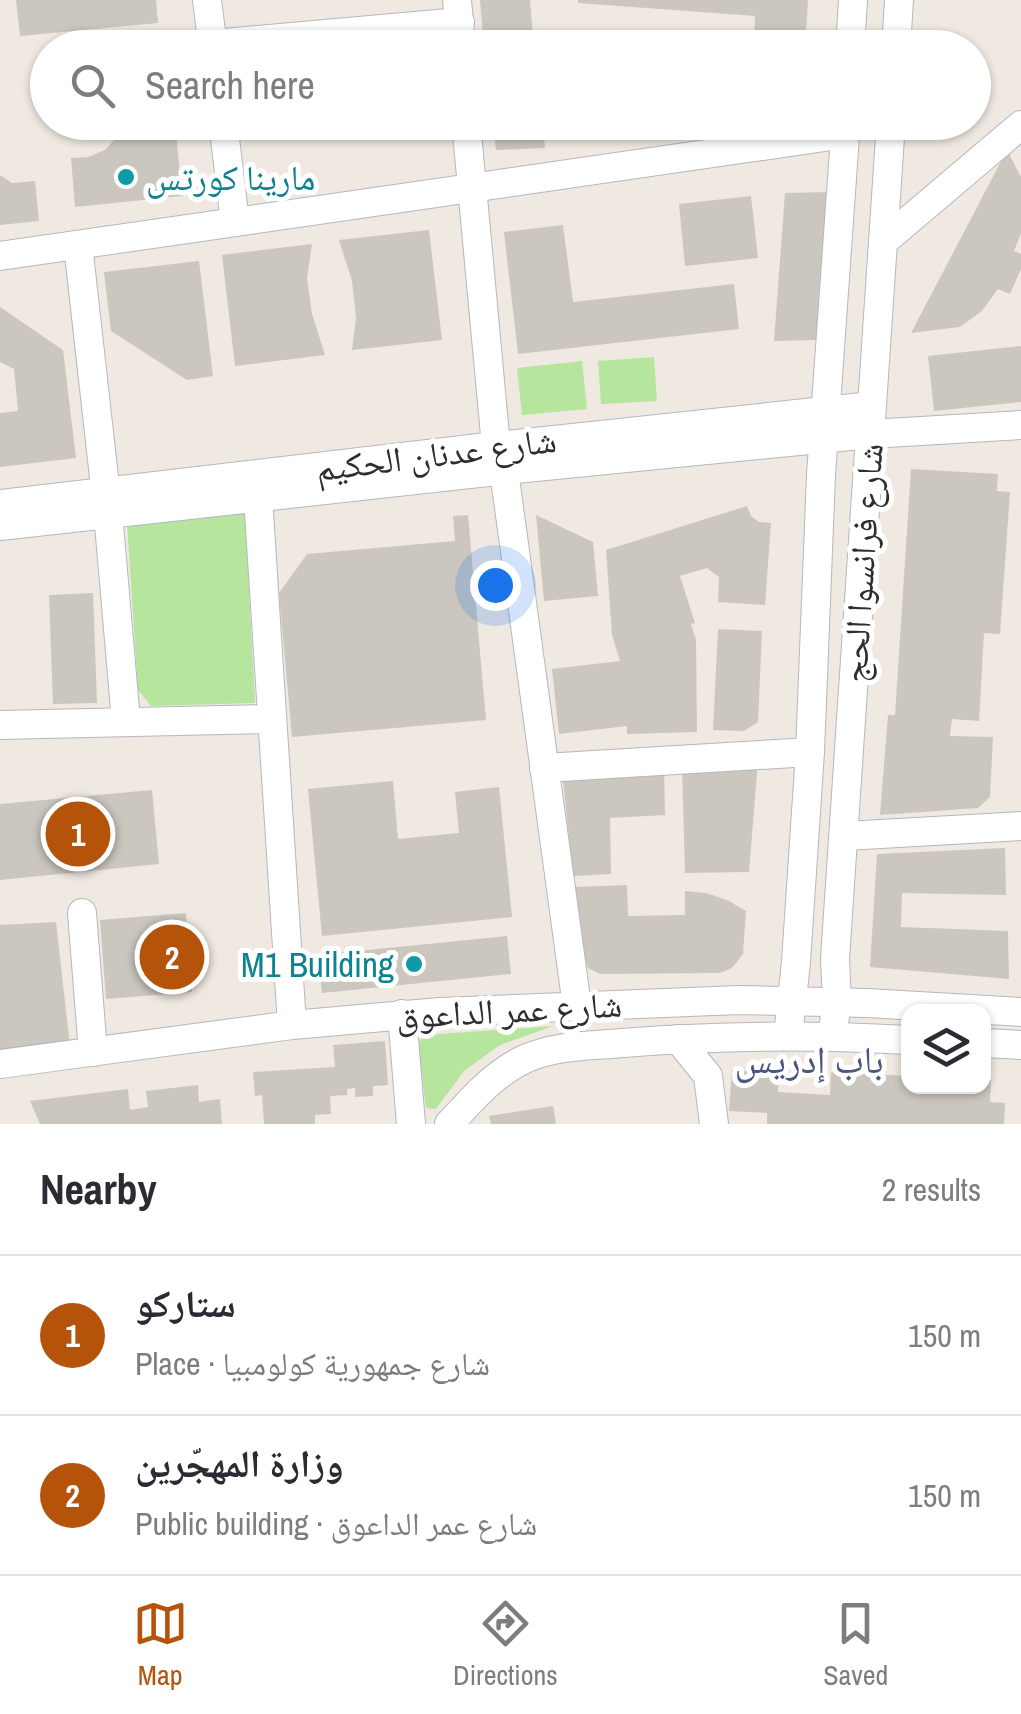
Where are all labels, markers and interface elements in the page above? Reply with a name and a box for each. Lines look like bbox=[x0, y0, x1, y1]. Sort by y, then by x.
search box bbox=[30, 30, 991, 140]
icon: search bbox=[65, 58, 120, 113]
text: Search here bbox=[145, 60, 315, 111]
place label: مارينا كورتس bbox=[146, 154, 315, 201]
marker: مارينا كورتس bbox=[115, 166, 137, 188]
street label: شارع عدنان الحكيم bbox=[313, 416, 559, 492]
street label: شارع فرانسوا الحج bbox=[830, 442, 894, 684]
your location bbox=[470, 560, 521, 611]
pin: 1 bbox=[46, 796, 110, 872]
pin: 2 bbox=[140, 920, 204, 994]
place label: M1 Building bbox=[241, 941, 394, 988]
marker: M1 Building bbox=[403, 953, 425, 975]
street label: شارع عمر الداعوق bbox=[395, 981, 623, 1039]
map controls bbox=[901, 1004, 991, 1094]
button: layers bbox=[901, 1004, 991, 1094]
district label: باب إدريس bbox=[734, 1034, 884, 1085]
text: Nearby bbox=[40, 1161, 157, 1217]
text: 2 results bbox=[882, 1168, 981, 1211]
text: ستاركو bbox=[135, 1278, 236, 1329]
text: 1 bbox=[65, 1314, 80, 1357]
text: 150 m bbox=[908, 1314, 981, 1357]
text: Place · شارع جمهورية كولومبيا bbox=[135, 1342, 490, 1385]
text: وزارة المهجّرين bbox=[135, 1438, 344, 1489]
text: 2 bbox=[65, 1474, 80, 1517]
text: 150 m bbox=[908, 1474, 981, 1517]
text: Public building · شارع عمر الداعوق bbox=[135, 1502, 537, 1545]
tab: Map bbox=[133, 1596, 188, 1694]
tab: Directions bbox=[453, 1596, 558, 1694]
tab: Saved bbox=[823, 1596, 888, 1694]

